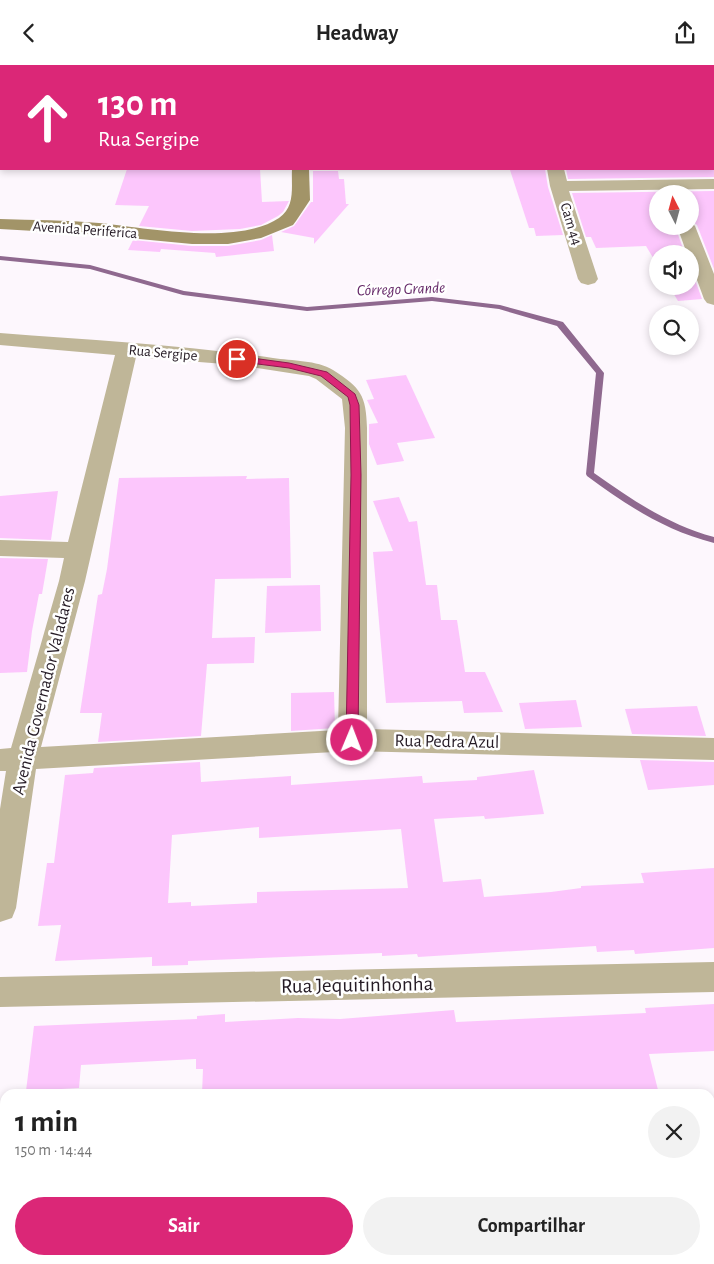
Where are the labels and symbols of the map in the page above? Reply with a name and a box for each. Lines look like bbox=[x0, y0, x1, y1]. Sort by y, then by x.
north arrow bbox=[649, 185, 699, 235]
street label: Cam 44 bbox=[557, 201, 585, 247]
street label: Avenida Periferica bbox=[32, 219, 138, 241]
water label: Córrego Grande bbox=[357, 279, 445, 299]
pin bbox=[216, 338, 258, 380]
street label: Rua Sergipe bbox=[128, 343, 198, 363]
street label: Avenida Governador Valadares bbox=[9, 585, 79, 797]
position arrow bbox=[325, 713, 377, 765]
street label: Rua Pedra Azul bbox=[395, 732, 499, 752]
street label: Rua Jequitinhonha bbox=[281, 973, 434, 997]

